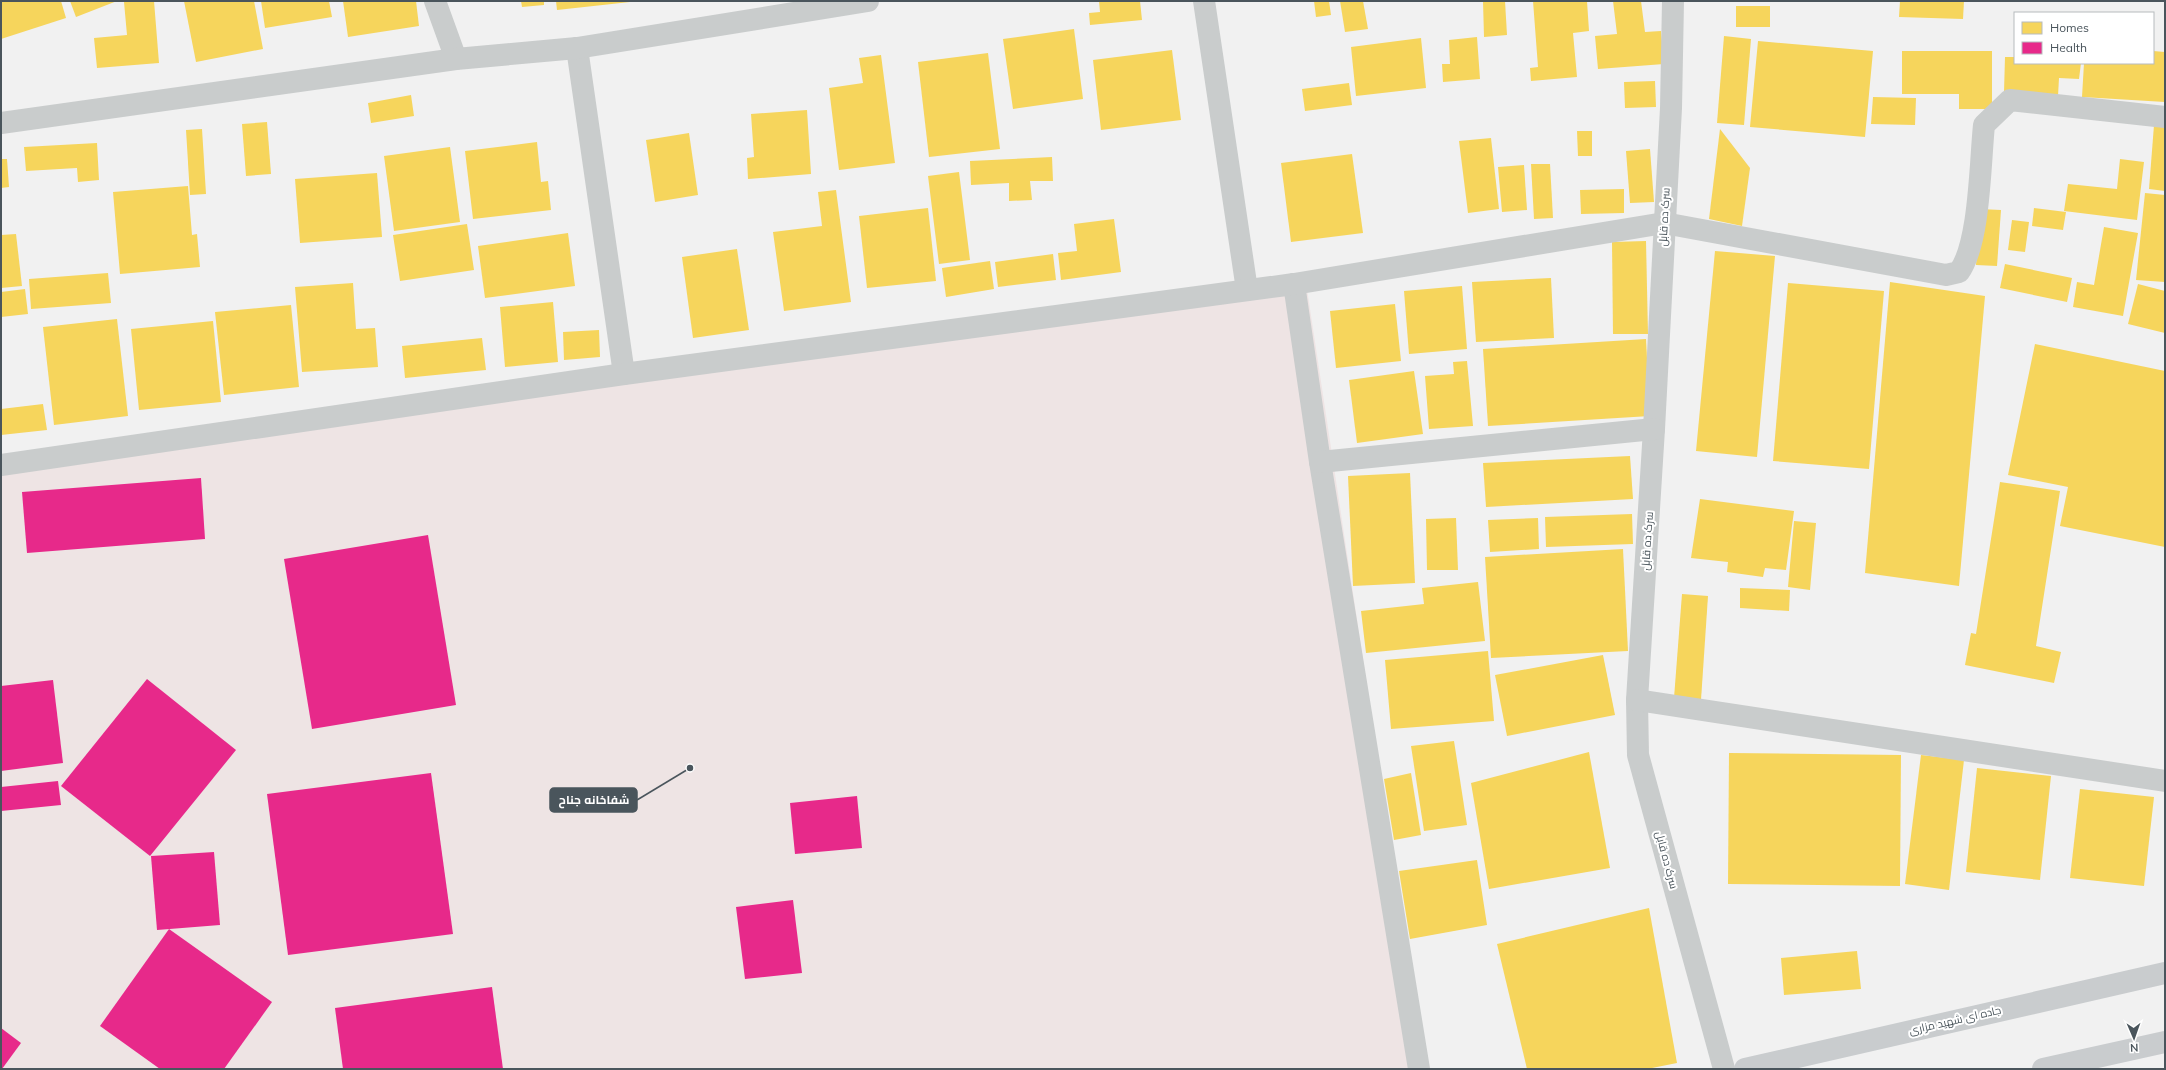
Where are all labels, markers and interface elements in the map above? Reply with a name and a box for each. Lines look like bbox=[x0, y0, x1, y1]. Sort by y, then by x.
legend bbox=[2014, 12, 2154, 64]
text: Homes bbox=[2050, 20, 2089, 35]
text: Health bbox=[2050, 40, 2087, 55]
street label: سرک ده قابل bbox=[1655, 187, 1673, 247]
street label: سرک ده قابل bbox=[1638, 511, 1656, 571]
callout: شفاخانه جناح bbox=[550, 788, 637, 812]
text: شفاخانه جناح bbox=[559, 792, 629, 809]
street label: سرک ده قابل bbox=[1653, 830, 1681, 890]
street label: جاده ای شهید مزاری bbox=[1908, 1003, 2002, 1037]
north arrow bbox=[2114, 1018, 2154, 1058]
text: N bbox=[2130, 1041, 2139, 1055]

